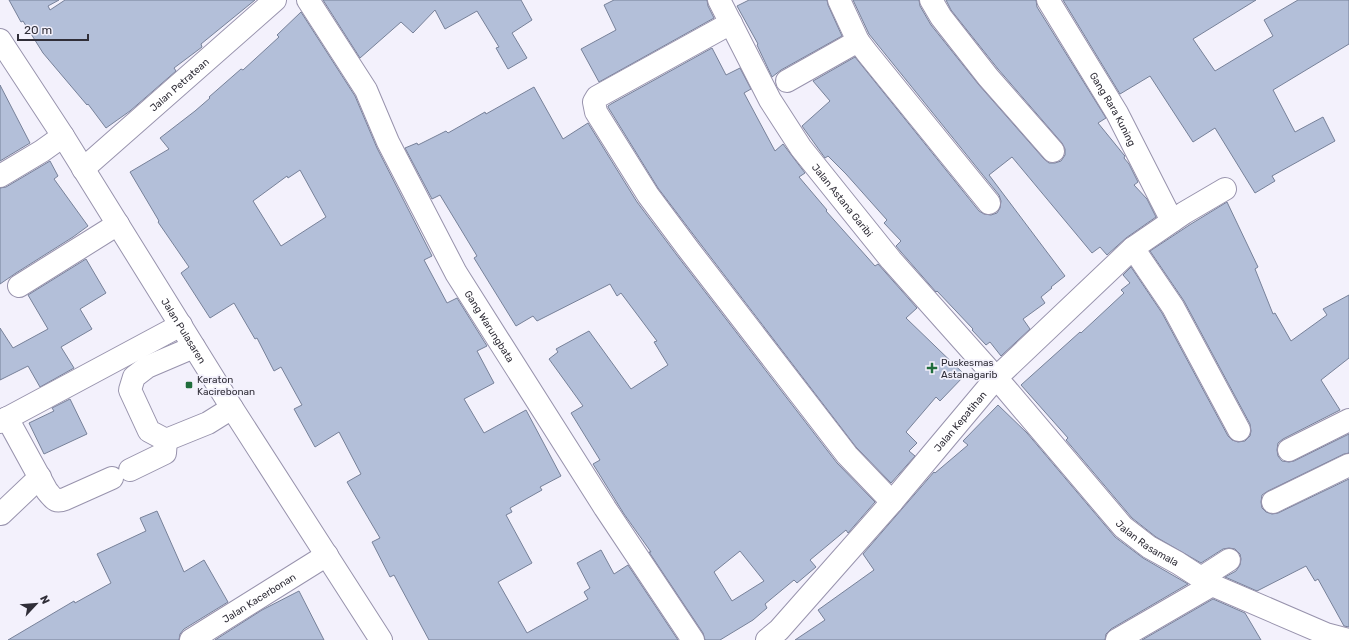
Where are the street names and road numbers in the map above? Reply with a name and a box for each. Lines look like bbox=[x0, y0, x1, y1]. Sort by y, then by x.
street label: Jalan Petratean bbox=[148, 56, 212, 114]
street label: Gang Rara Kuning bbox=[1087, 70, 1138, 148]
street label: Jalan Astana Garibi bbox=[809, 162, 875, 240]
street label: Gang Warungbata bbox=[462, 288, 516, 365]
street label: Jalan Pulasaren bbox=[158, 296, 208, 366]
street label: Jalan Kepatihan bbox=[932, 389, 989, 454]
street label: Jalan Rasamala bbox=[1113, 518, 1180, 569]
street label: Jalan Kacerbonan bbox=[221, 571, 298, 626]

